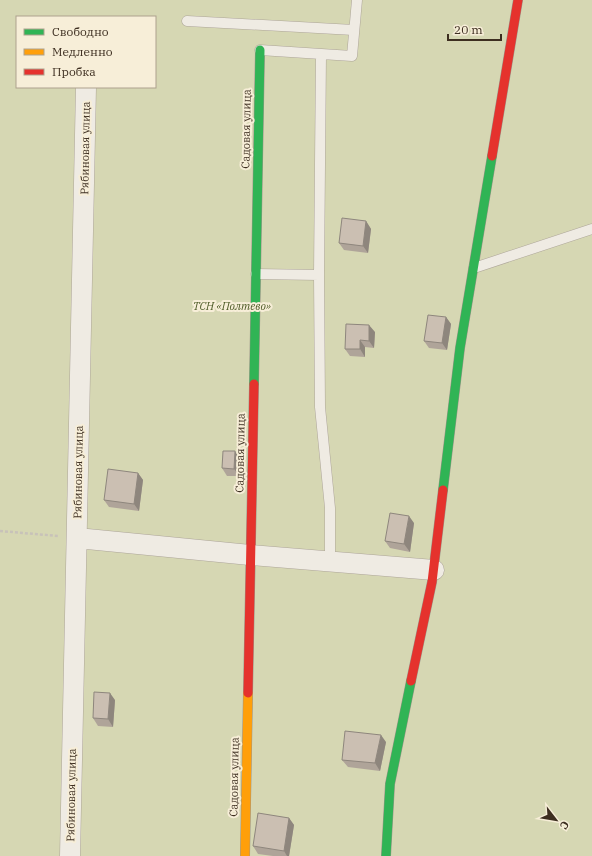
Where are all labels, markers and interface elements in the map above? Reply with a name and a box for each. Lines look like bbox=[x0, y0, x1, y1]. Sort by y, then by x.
legend bbox=[16, 16, 156, 88]
scale bar bbox=[448, 16, 501, 42]
text: 20 m bbox=[454, 22, 483, 37]
text: Свободно bbox=[52, 24, 109, 39]
text: Медленно bbox=[52, 44, 113, 59]
text: Пробка bbox=[52, 64, 96, 79]
street label: Садовая улица bbox=[238, 89, 254, 169]
street label: Рябиновая улица bbox=[77, 101, 93, 195]
park label: ТСН «Полтево» bbox=[193, 299, 271, 313]
street label: Садовая улица bbox=[232, 413, 248, 493]
street label: Рябиновая улица bbox=[70, 425, 86, 519]
street label: Садовая улица bbox=[226, 737, 242, 817]
street label: Рябиновая улица bbox=[63, 748, 79, 842]
north arrow bbox=[536, 800, 576, 840]
text: С bbox=[557, 818, 572, 832]

